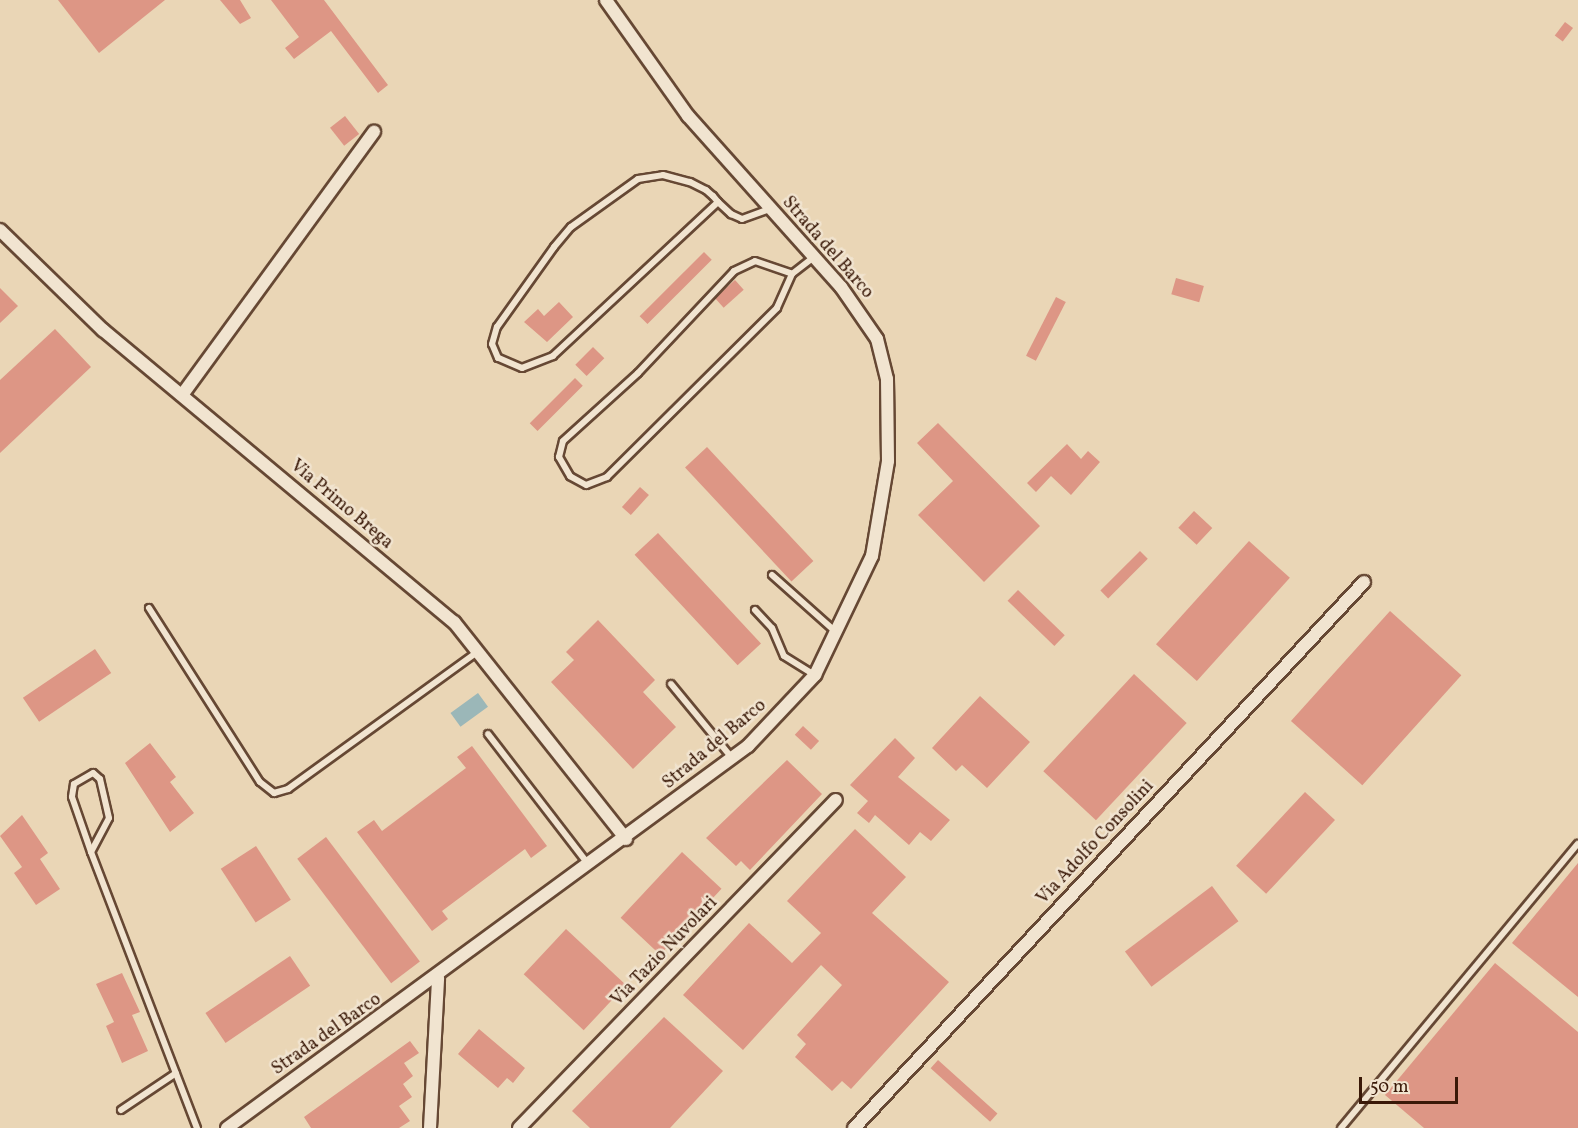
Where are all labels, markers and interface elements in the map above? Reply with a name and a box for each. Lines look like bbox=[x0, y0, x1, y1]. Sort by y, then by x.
street label: Strada del Barco bbox=[777, 192, 877, 304]
street label: Via Primo Brega bbox=[285, 456, 397, 554]
street label: Strada del Barco bbox=[659, 695, 771, 795]
street label: Via Adolfo Consolini bbox=[1033, 776, 1159, 910]
street label: Via Tazio Nuvolari bbox=[607, 893, 723, 1011]
street label: Strada del Barco bbox=[268, 989, 386, 1081]
scale bar bbox=[1362, 1065, 1461, 1103]
text: 50 m bbox=[1370, 1075, 1409, 1100]

